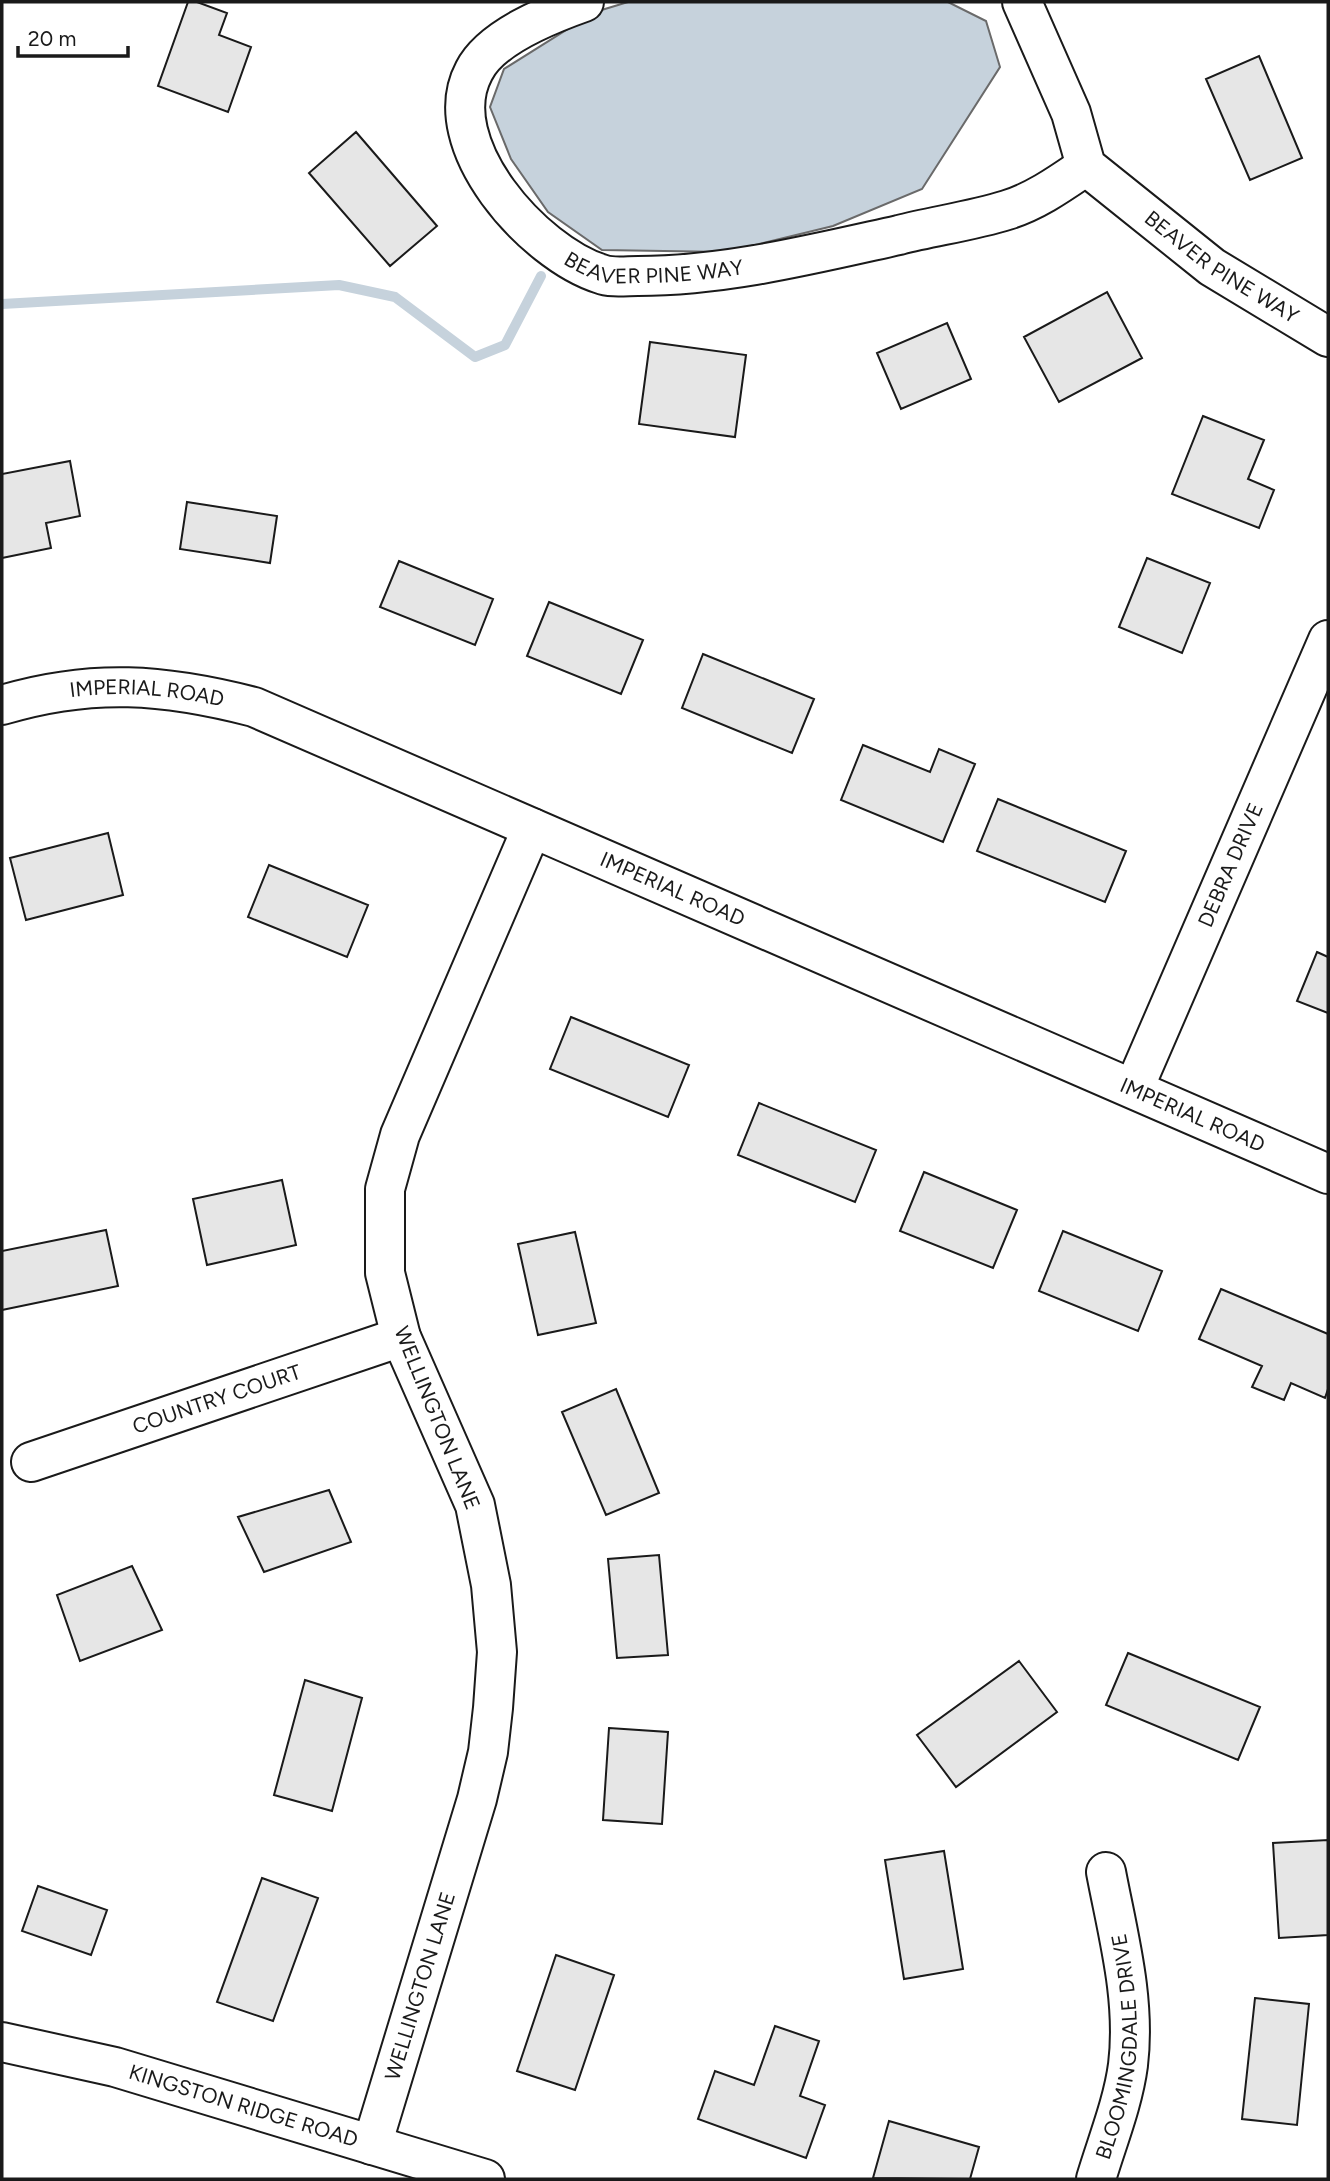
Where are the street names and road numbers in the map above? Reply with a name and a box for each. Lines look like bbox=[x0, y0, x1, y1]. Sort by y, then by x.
street label: BEAVER PINE WAY bbox=[1140, 205, 1304, 329]
street label: BEAVER PINE WAY bbox=[560, 246, 745, 289]
street label: IMPERIAL ROAD bbox=[68, 674, 227, 711]
street label: DEBRA DRIVE bbox=[1192, 799, 1268, 931]
street label: IMPERIAL ROAD bbox=[597, 846, 749, 931]
street label: IMPERIAL ROAD bbox=[1116, 1072, 1269, 1157]
street label: WELLINGTON LANE bbox=[389, 1322, 486, 1513]
street label: COUNTRY COURT bbox=[129, 1359, 304, 1439]
street label: WELLINGTON LANE bbox=[379, 1889, 460, 2083]
street label: BLOOMINGDALE DRIVE bbox=[1090, 1932, 1142, 2162]
street label: KINGSTON RIDGE ROAD bbox=[126, 2059, 361, 2152]

